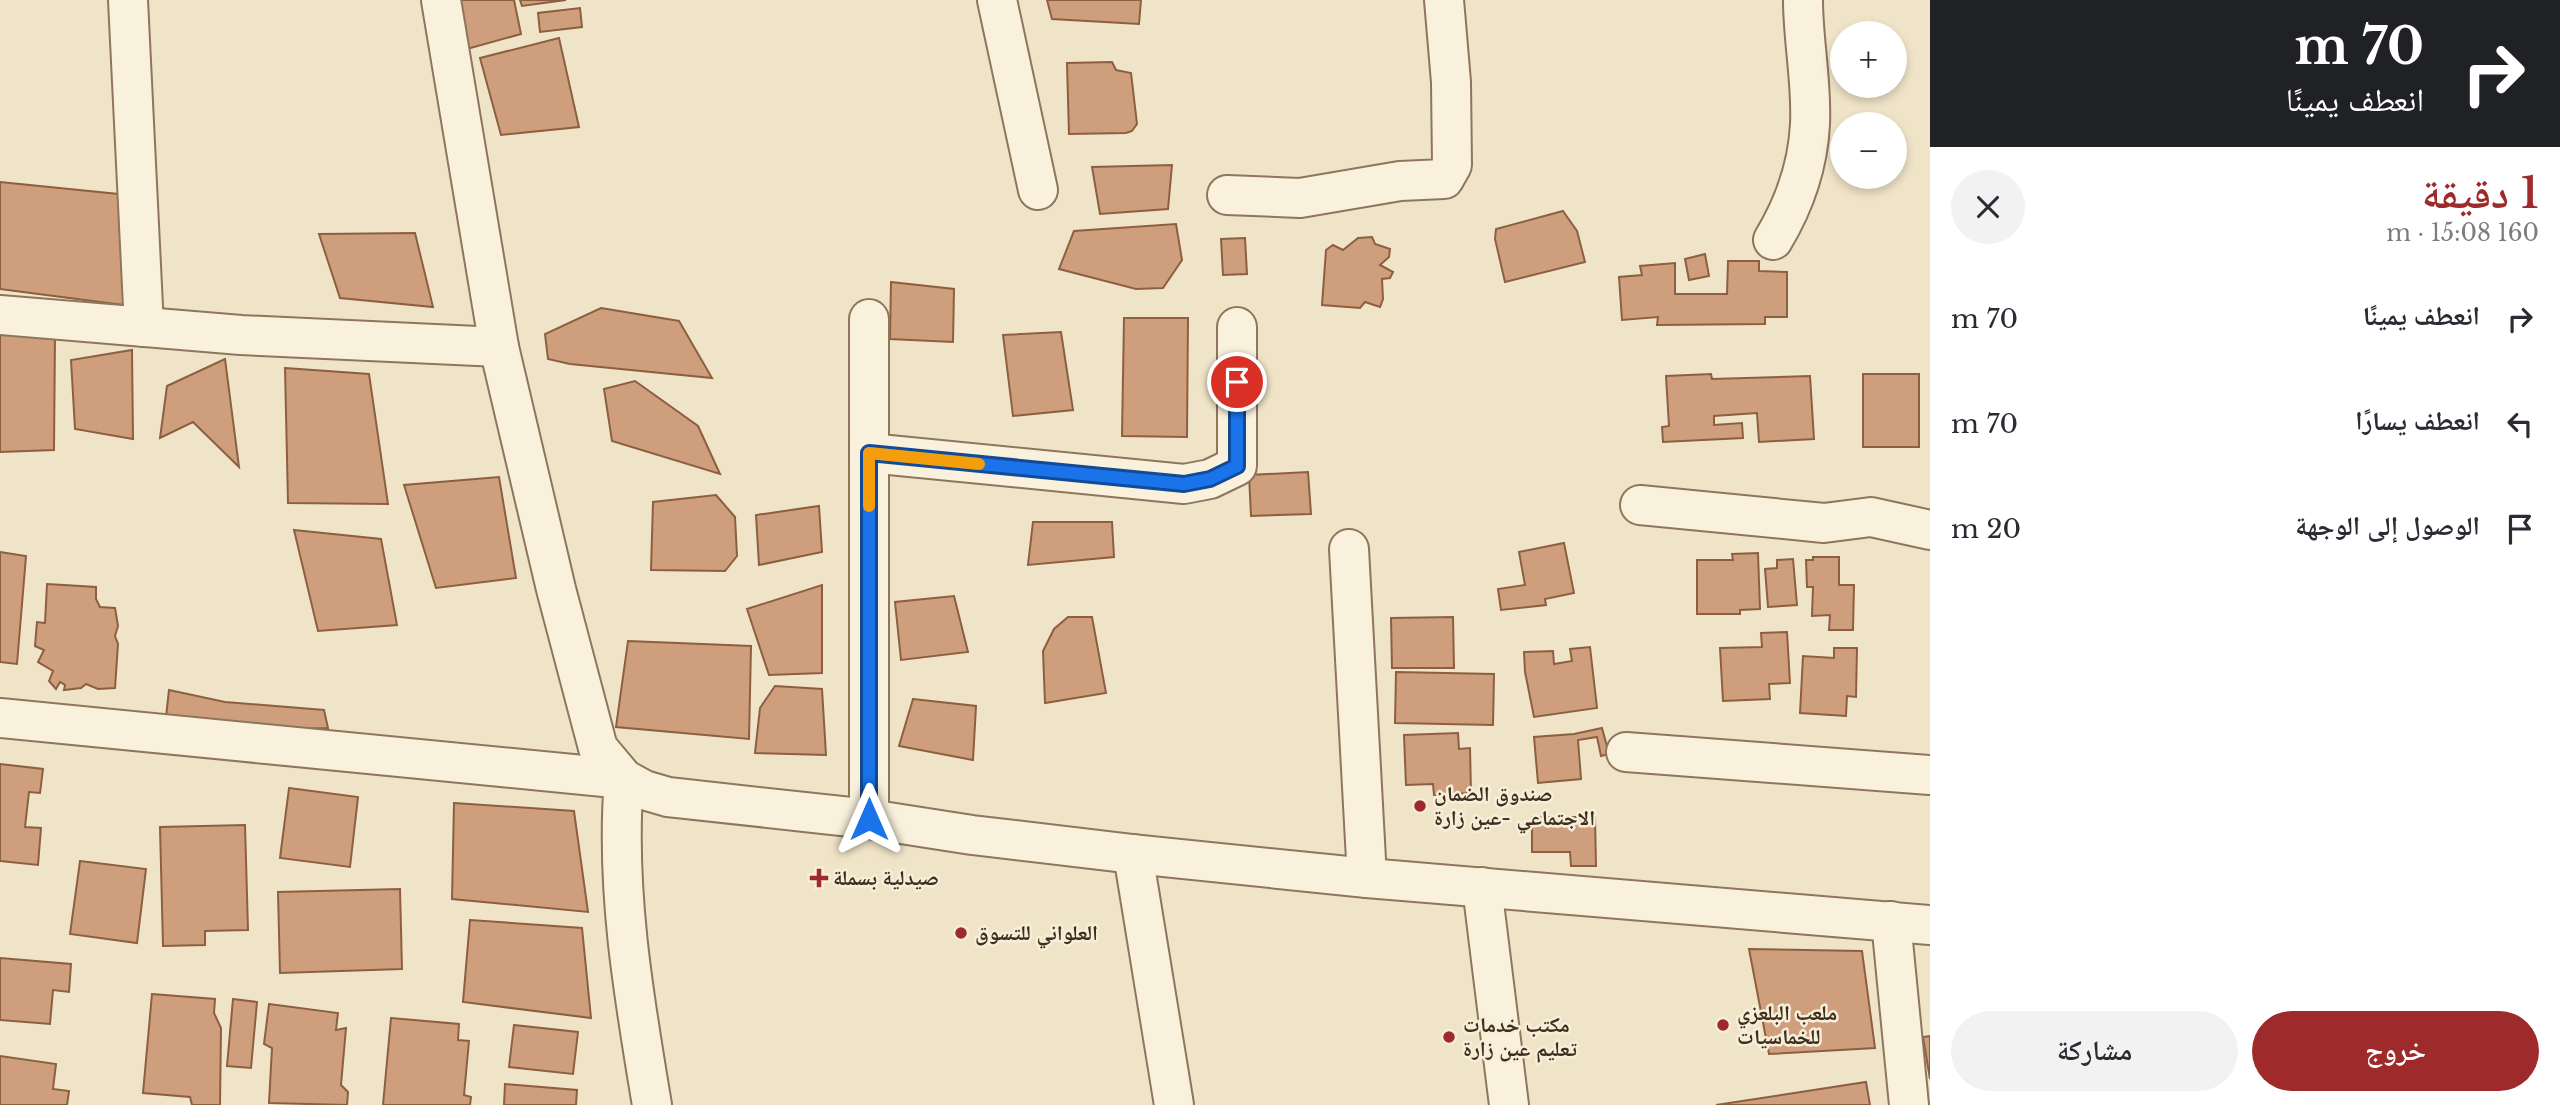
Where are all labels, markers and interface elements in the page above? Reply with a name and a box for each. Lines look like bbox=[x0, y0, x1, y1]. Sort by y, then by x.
text: 70 m bbox=[2294, 16, 2424, 77]
map controls bbox=[1830, 21, 1907, 189]
button: + bbox=[1830, 21, 1907, 98]
icon: right bbox=[2448, 28, 2539, 119]
text: انعطف يمينًا bbox=[2286, 80, 2424, 120]
button: − bbox=[1830, 112, 1907, 189]
text: 1 دقيقة bbox=[2422, 167, 2539, 219]
button: close bbox=[1951, 170, 2025, 244]
text: 160 m · 15:08 bbox=[2386, 219, 2539, 247]
text: انعطف يمينًا bbox=[2363, 300, 2480, 332]
icon: right bbox=[2501, 300, 2539, 338]
text: 70 m bbox=[1951, 303, 2018, 335]
pin bbox=[1207, 352, 1267, 412]
icon: arrive bbox=[1218, 363, 1256, 401]
text: انعطف يسارًا bbox=[2355, 405, 2480, 437]
icon: left bbox=[2501, 405, 2539, 443]
text: 70 m bbox=[1951, 408, 2018, 440]
text: الوصول إلى الوجهة bbox=[2295, 510, 2480, 542]
icon: arrive bbox=[2501, 510, 2539, 548]
text: 20 m bbox=[1951, 513, 2021, 545]
place label: صندوق الضمان الاجتماعي -عين زارة bbox=[1434, 781, 1595, 834]
position arrow bbox=[832, 782, 906, 856]
marker: صندوق الضمان الاجتماعي -عين زارة bbox=[1412, 798, 1428, 814]
place label: صيدلية بسملة bbox=[833, 865, 939, 891]
marker: صيدلية بسملة bbox=[811, 870, 827, 886]
place label: العلواني للتسوق bbox=[975, 920, 1098, 949]
marker: العلواني للتسوق bbox=[953, 925, 969, 941]
place label: ملعب البلعزي للخماسيات bbox=[1737, 1000, 1837, 1050]
button: مشاركة bbox=[1951, 1011, 2238, 1091]
button: خروج bbox=[2252, 1011, 2539, 1091]
place label: مكتب خدمات تعليم عين زارة bbox=[1463, 1012, 1577, 1063]
marker: ملعب البلعزي للخماسيات bbox=[1715, 1017, 1731, 1033]
marker: مكتب خدمات تعليم عين زارة bbox=[1441, 1029, 1457, 1045]

